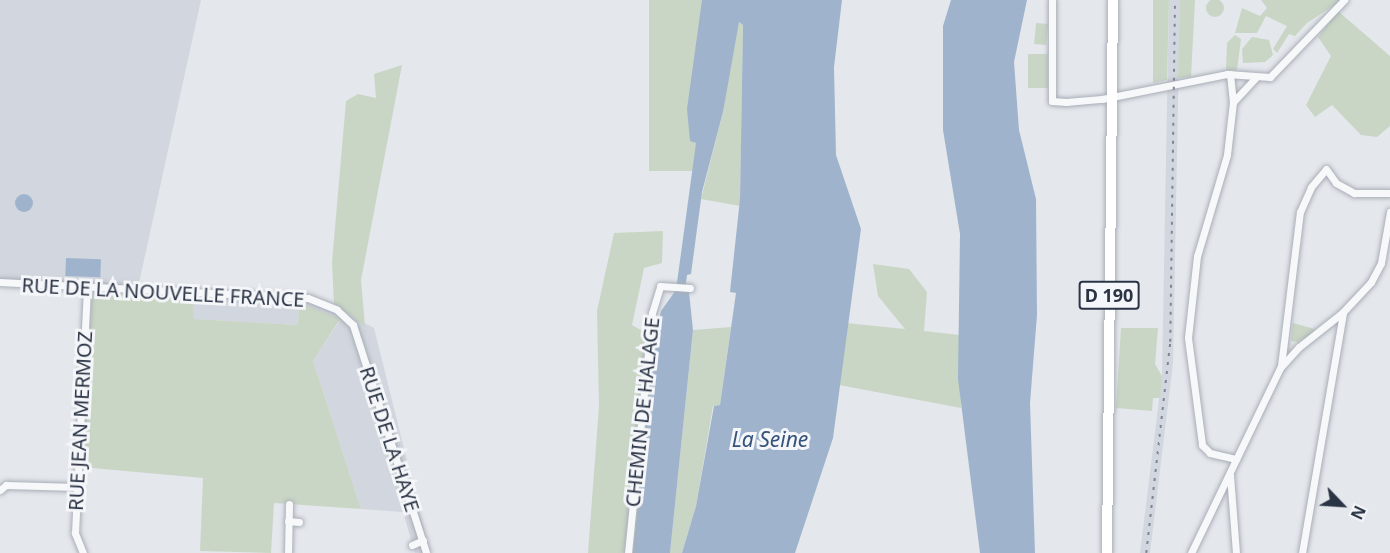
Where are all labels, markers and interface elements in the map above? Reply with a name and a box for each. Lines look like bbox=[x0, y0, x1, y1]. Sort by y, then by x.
street label: RUE DE LA NOUVELLE FRANCE bbox=[21, 273, 305, 311]
road number: D 190 bbox=[1078, 280, 1140, 310]
street label: CHEMIN DE HALAGE bbox=[620, 316, 664, 508]
street label: RUE JEAN MERMOZ bbox=[63, 331, 97, 511]
street label: RUE DE LA HAYE bbox=[355, 363, 425, 515]
water label: La Seine bbox=[732, 426, 808, 452]
north arrow bbox=[1312, 475, 1372, 535]
text: N bbox=[1346, 502, 1371, 523]

